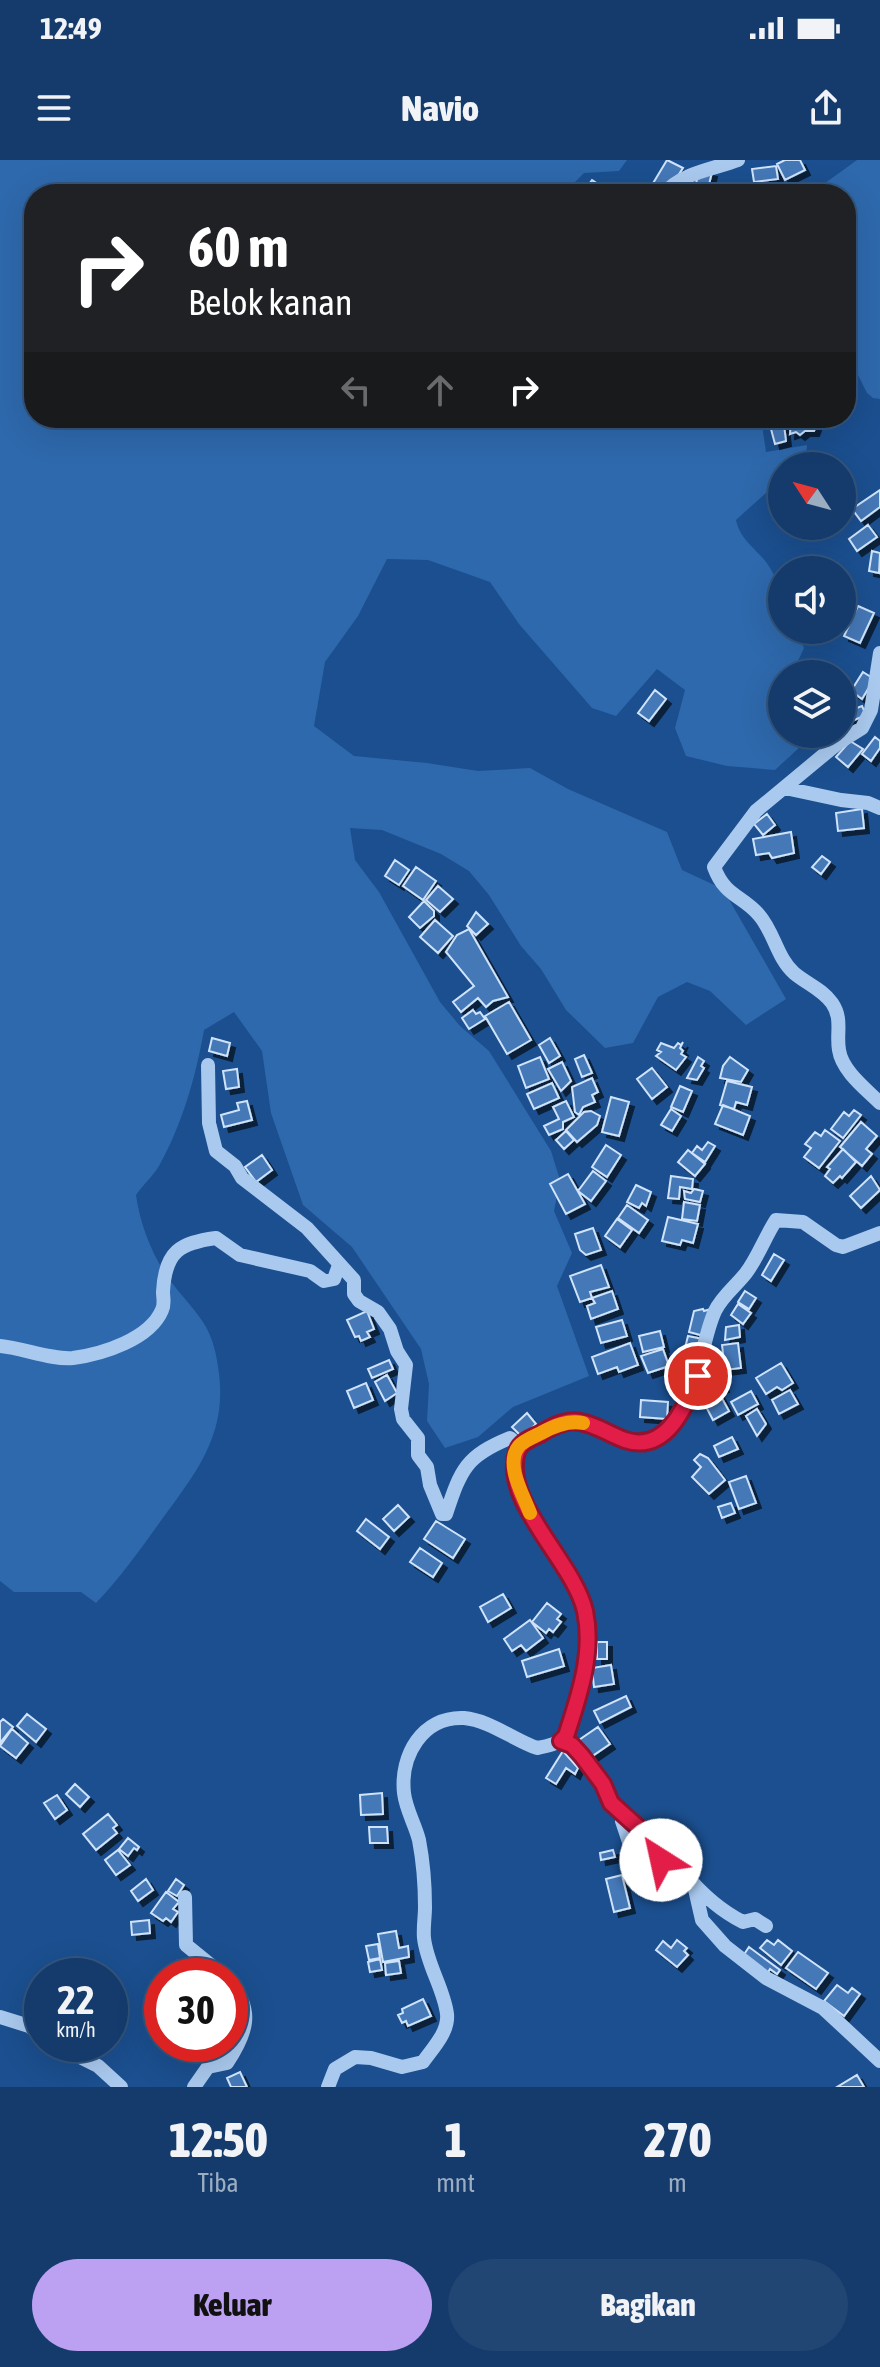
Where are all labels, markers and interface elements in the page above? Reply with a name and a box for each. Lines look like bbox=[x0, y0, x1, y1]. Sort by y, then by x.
text: 12:49 bbox=[40, 11, 102, 45]
icon: menu bbox=[32, 86, 76, 130]
icon: share bbox=[804, 86, 848, 130]
text: Navio bbox=[401, 87, 479, 129]
text: 60 m bbox=[188, 215, 289, 279]
icon: right bbox=[56, 216, 160, 320]
text: Belok kanan bbox=[188, 281, 353, 323]
icon: left bbox=[334, 368, 378, 412]
icon: ahead bbox=[418, 368, 462, 412]
icon: right bbox=[502, 368, 546, 412]
north arrow bbox=[768, 452, 856, 540]
map controls bbox=[768, 452, 856, 748]
button: sound bbox=[768, 556, 856, 644]
button: layers bbox=[768, 660, 856, 748]
pin bbox=[664, 1342, 732, 1410]
icon: arrive bbox=[676, 1354, 720, 1398]
position arrow bbox=[619, 1818, 703, 1902]
speed limit sign: 30 bbox=[144, 1958, 248, 2062]
text: 22 bbox=[57, 1977, 95, 2022]
text: km/h bbox=[56, 2018, 96, 2041]
text: 12:50 bbox=[169, 2112, 267, 2167]
text: 1 bbox=[444, 2112, 467, 2167]
text: 270 bbox=[644, 2112, 711, 2167]
text: Tiba bbox=[197, 2168, 239, 2198]
text: mnt bbox=[436, 2168, 475, 2198]
text: m bbox=[668, 2168, 687, 2198]
button: Keluar bbox=[32, 2259, 432, 2351]
button: Bagikan bbox=[448, 2259, 848, 2351]

